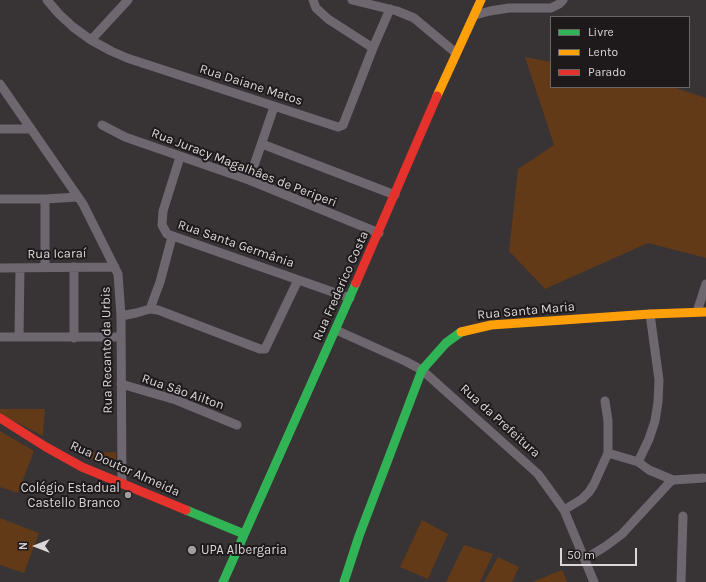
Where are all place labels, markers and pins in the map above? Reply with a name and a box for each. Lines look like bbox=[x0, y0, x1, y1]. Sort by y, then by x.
place label: Colégio Estadual Castello Branco bbox=[21, 480, 120, 511]
marker: Colégio Estadual Castello Branco bbox=[123, 490, 133, 500]
place label: UPA Albergaria bbox=[201, 542, 287, 558]
marker: UPA Albergaria bbox=[186, 544, 198, 556]

